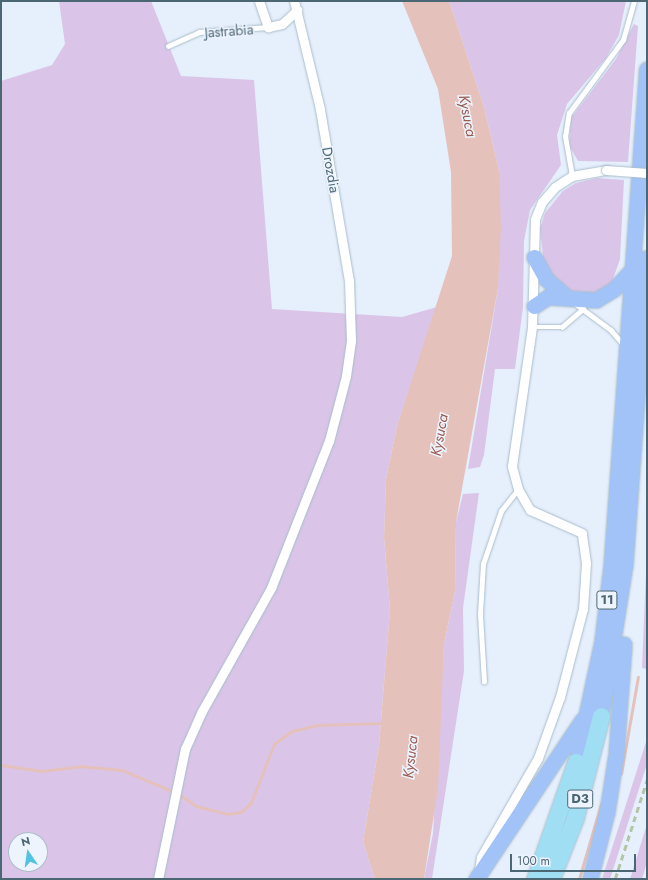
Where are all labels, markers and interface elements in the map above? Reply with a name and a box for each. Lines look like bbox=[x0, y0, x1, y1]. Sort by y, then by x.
street label: Jastrabia bbox=[204, 21, 254, 41]
water label: Kysuca bbox=[454, 93, 480, 139]
street label: Drozdia bbox=[319, 146, 343, 194]
water label: Kysuca bbox=[427, 412, 453, 458]
road number: 11 bbox=[596, 589, 618, 611]
water label: Kysuca bbox=[400, 735, 422, 779]
road number: D3 bbox=[567, 788, 593, 810]
north arrow bbox=[8, 832, 48, 872]
text: N bbox=[19, 833, 32, 850]
scale bar bbox=[512, 846, 638, 872]
text: 100 m bbox=[517, 852, 550, 870]

